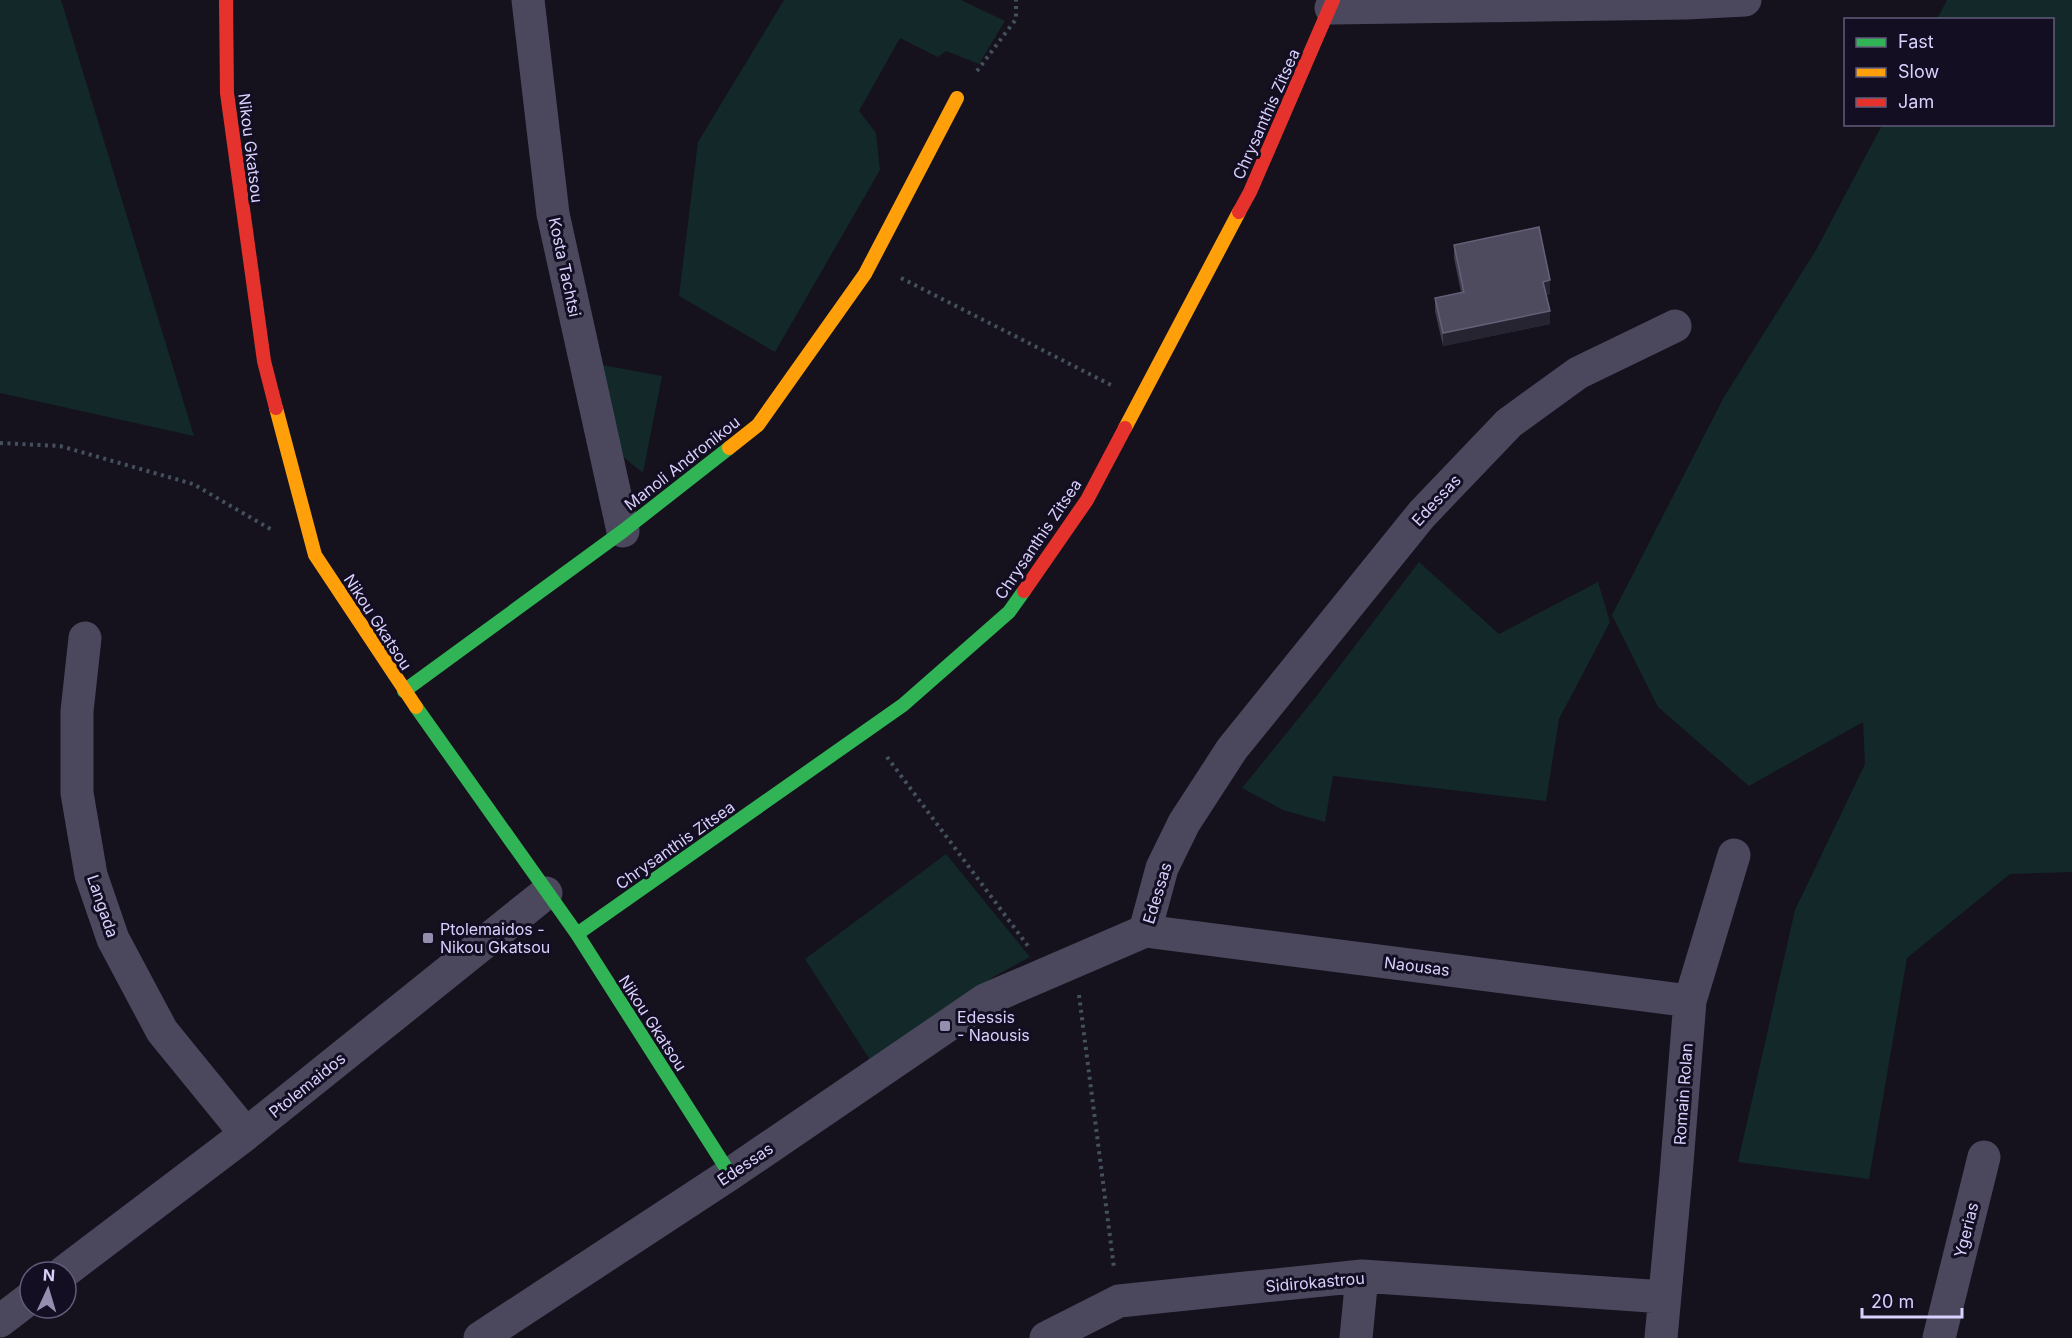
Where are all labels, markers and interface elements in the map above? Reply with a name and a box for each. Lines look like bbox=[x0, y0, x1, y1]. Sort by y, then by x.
legend bbox=[1844, 18, 2054, 126]
text: Fast bbox=[1898, 31, 1934, 52]
street label: Chrysanthis Zitsea bbox=[1228, 46, 1304, 182]
text: Slow bbox=[1898, 61, 1939, 82]
text: Jam bbox=[1898, 91, 1934, 112]
street label: Nikou Gkatsou bbox=[234, 92, 268, 204]
street label: Kosta Tachtsi bbox=[545, 215, 585, 319]
street label: Manoli Andronikou bbox=[620, 412, 744, 514]
street label: Edessas bbox=[1407, 470, 1465, 530]
street label: Chrysanthis Zitsea bbox=[990, 475, 1086, 603]
street label: Nikou Gkatsou bbox=[340, 570, 416, 674]
street label: Chrysanthis Zitsea bbox=[612, 796, 738, 894]
street label: Edessas bbox=[1138, 860, 1176, 926]
street label: Langada bbox=[83, 872, 123, 940]
place label: Ptolemaidos - Nikou Gkatsou bbox=[440, 919, 550, 957]
marker: Ptolemaidos - Nikou Gkatsou bbox=[421, 931, 435, 945]
street label: Naousas bbox=[1383, 952, 1451, 980]
street label: Nikou Gkatsou bbox=[615, 971, 691, 1075]
place label: Edessis - Naousis bbox=[957, 1007, 1030, 1045]
marker: Edessis - Naousis bbox=[938, 1019, 952, 1033]
street label: Romain Rolan bbox=[1669, 1042, 1697, 1146]
street label: Ptolemaidos bbox=[265, 1048, 349, 1122]
street label: Edessas bbox=[713, 1138, 777, 1190]
street label: Ygerias bbox=[1949, 1200, 1983, 1260]
north arrow bbox=[18, 1260, 78, 1320]
text: N bbox=[42, 1265, 56, 1285]
street label: Sidirokastrou bbox=[1265, 1268, 1365, 1296]
scale bar bbox=[1862, 1281, 1962, 1319]
text: 20 m bbox=[1871, 1291, 1914, 1312]

